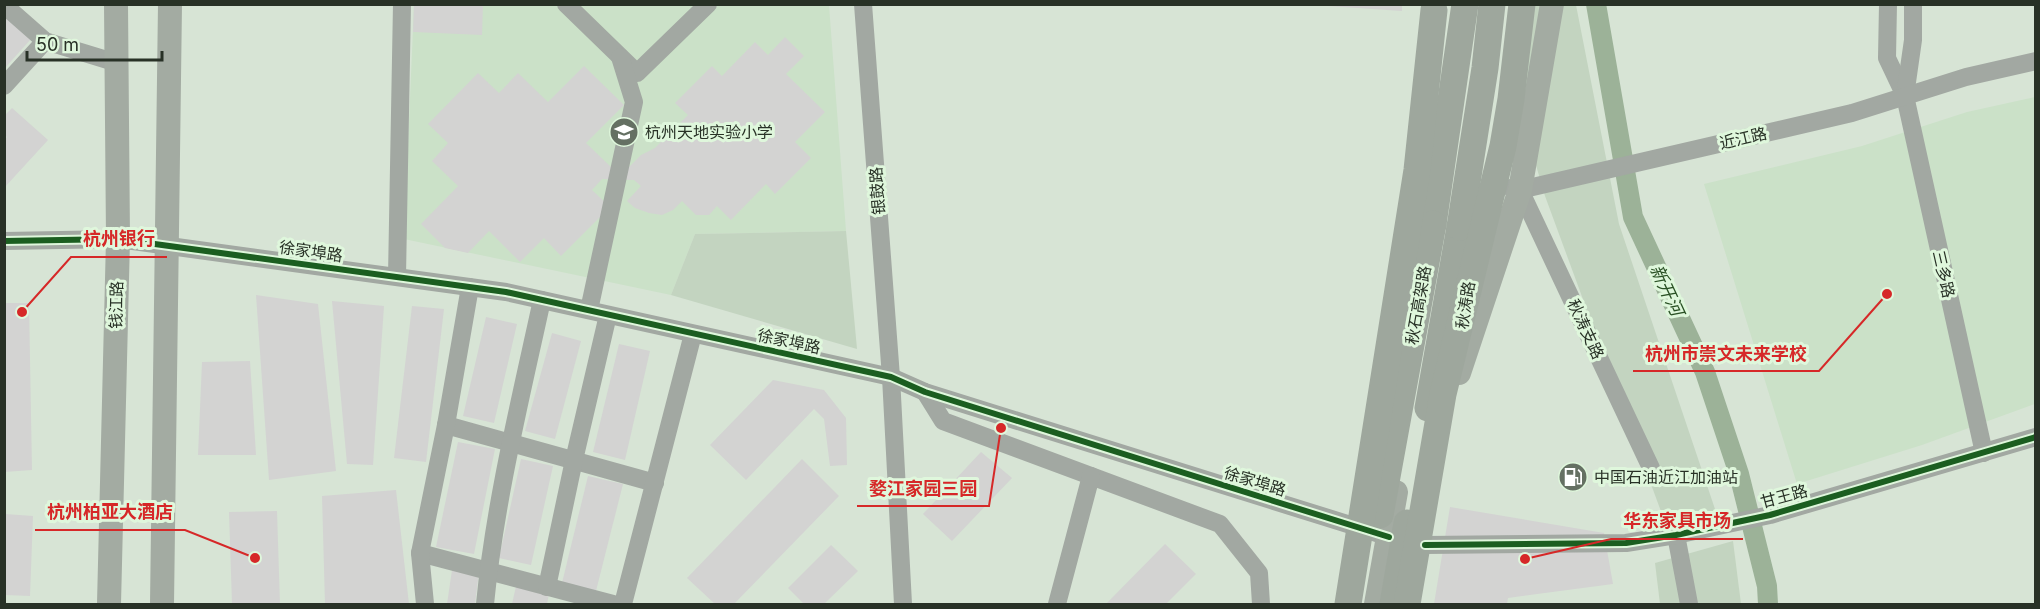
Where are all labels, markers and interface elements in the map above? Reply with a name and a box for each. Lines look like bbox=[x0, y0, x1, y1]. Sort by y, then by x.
scale bar bbox=[27, 24, 162, 62]
text: 50 m bbox=[36, 34, 79, 55]
school or university icon: 杭州天地实验小学 bbox=[608, 116, 640, 148]
place label: 杭州天地实验小学 bbox=[645, 122, 773, 142]
street label: 近江路 bbox=[1717, 123, 1769, 153]
street label: 银鼓路 bbox=[865, 166, 889, 216]
callout: 杭州银行 bbox=[71, 221, 167, 257]
text: 杭州银行 bbox=[83, 228, 155, 249]
street label: 徐家埠路 bbox=[278, 237, 344, 265]
street label: 三多路 bbox=[1929, 248, 1959, 300]
water label: 新开河 bbox=[1646, 261, 1689, 322]
street label: 秋石高架路 bbox=[1401, 264, 1435, 346]
street label: 秋涛路 bbox=[1451, 280, 1479, 330]
street label: 钱江路 bbox=[106, 281, 126, 329]
street label: 秋涛支路 bbox=[1563, 296, 1609, 362]
street label: 徐家埠路 bbox=[756, 325, 822, 357]
callout: 杭州市崇文未来学校 bbox=[1633, 335, 1819, 371]
text: 杭州市崇文未来学校 bbox=[1645, 343, 1807, 364]
fuel station icon: 中国石油近江加油站 bbox=[1557, 461, 1589, 493]
street label: 徐家埠路 bbox=[1221, 462, 1289, 500]
place label: 中国石油近江加油站 bbox=[1594, 467, 1738, 487]
callout: 婺江家园三园 bbox=[857, 470, 989, 506]
text: 婺江家园三园 bbox=[869, 478, 977, 499]
street label: 甘王路 bbox=[1758, 480, 1810, 512]
callout: 杭州柏亚大酒店 bbox=[35, 494, 185, 530]
text: 杭州柏亚大酒店 bbox=[47, 501, 173, 522]
callout: 华东家具市场 bbox=[1611, 503, 1743, 539]
text: 华东家具市场 bbox=[1623, 510, 1731, 531]

